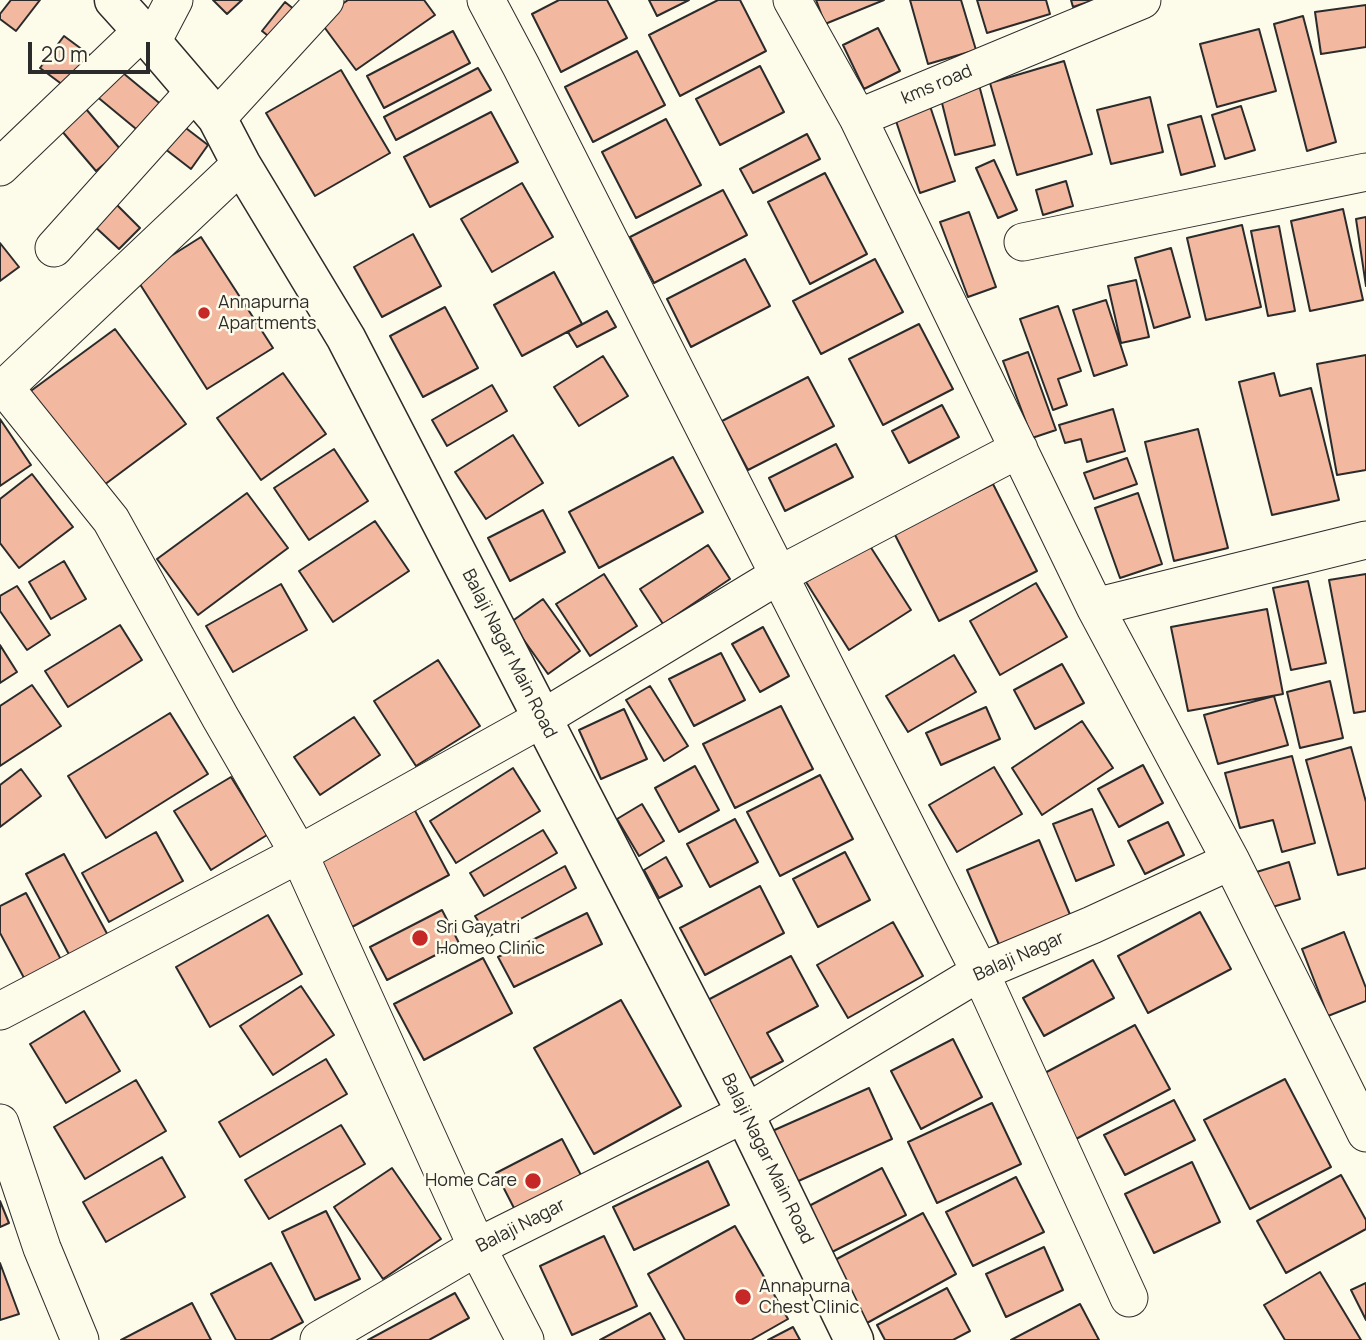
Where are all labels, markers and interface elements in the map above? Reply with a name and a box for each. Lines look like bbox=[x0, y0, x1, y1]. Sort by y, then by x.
scale bar bbox=[32, 28, 154, 72]
text: 20 m bbox=[41, 40, 88, 68]
street label: kms road bbox=[898, 60, 976, 110]
place label: Annapurna Apartments bbox=[218, 292, 317, 334]
marker: Annapurna Apartments bbox=[196, 305, 212, 321]
street label: Balaji Nagar Main Road bbox=[457, 566, 561, 742]
place label: Sri Gayatri Homeo Clinic bbox=[436, 917, 545, 960]
street label: Balaji Nagar bbox=[970, 927, 1068, 987]
marker: Sri Gayatri Homeo Clinic bbox=[410, 928, 430, 948]
street label: Balaji Nagar Main Road bbox=[716, 1070, 818, 1248]
place label: Home Care bbox=[425, 1170, 517, 1192]
marker: Home Care bbox=[523, 1171, 543, 1191]
street label: Balaji Nagar bbox=[473, 1194, 569, 1258]
place label: Annapurna Chest Clinic bbox=[759, 1276, 859, 1318]
marker: Annapurna Chest Clinic bbox=[733, 1287, 753, 1307]

